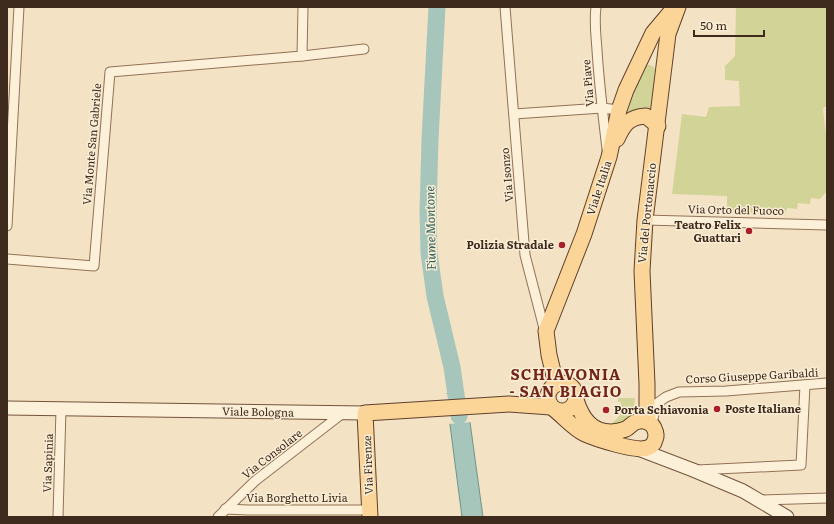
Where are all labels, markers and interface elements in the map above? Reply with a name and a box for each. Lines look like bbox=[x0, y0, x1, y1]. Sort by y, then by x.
scale bar bbox=[694, 12, 764, 38]
text: 50 m bbox=[700, 16, 727, 34]
street label: Via Piave bbox=[577, 58, 597, 107]
street label: Via Monte San Gabriele bbox=[78, 82, 104, 205]
street label: Via Isonzo bbox=[496, 147, 516, 203]
street label: Viale Italia bbox=[582, 158, 614, 217]
street label: Via del Portonaccio bbox=[633, 162, 659, 264]
water label: Fiume Montone bbox=[420, 186, 440, 270]
street label: Via Orto del Fuoco bbox=[688, 200, 784, 218]
place label: Teatro Felix Guattari bbox=[674, 216, 741, 245]
marker: Teatro Felix Guattari bbox=[744, 226, 754, 236]
place label: Polizia Stradale bbox=[466, 236, 554, 252]
marker: Polizia Stradale bbox=[557, 240, 567, 250]
district label: SCHIAVONIA - SAN BIAGIO bbox=[510, 362, 623, 402]
street label: Corso Giuseppe Garibaldi bbox=[685, 364, 819, 386]
place label: Poste Italiane bbox=[725, 400, 801, 416]
place label: Porta Schiavonia bbox=[614, 401, 709, 417]
street label: Viale Bologna bbox=[222, 402, 294, 420]
marker: Poste Italiane bbox=[712, 404, 722, 414]
marker: Porta Schiavonia bbox=[601, 405, 611, 415]
street label: Via Consolare bbox=[238, 424, 305, 482]
street label: Via Sapinia bbox=[38, 433, 56, 493]
street label: Via Firenze bbox=[358, 435, 376, 495]
street label: Via Borghetto Livia bbox=[246, 489, 348, 505]

